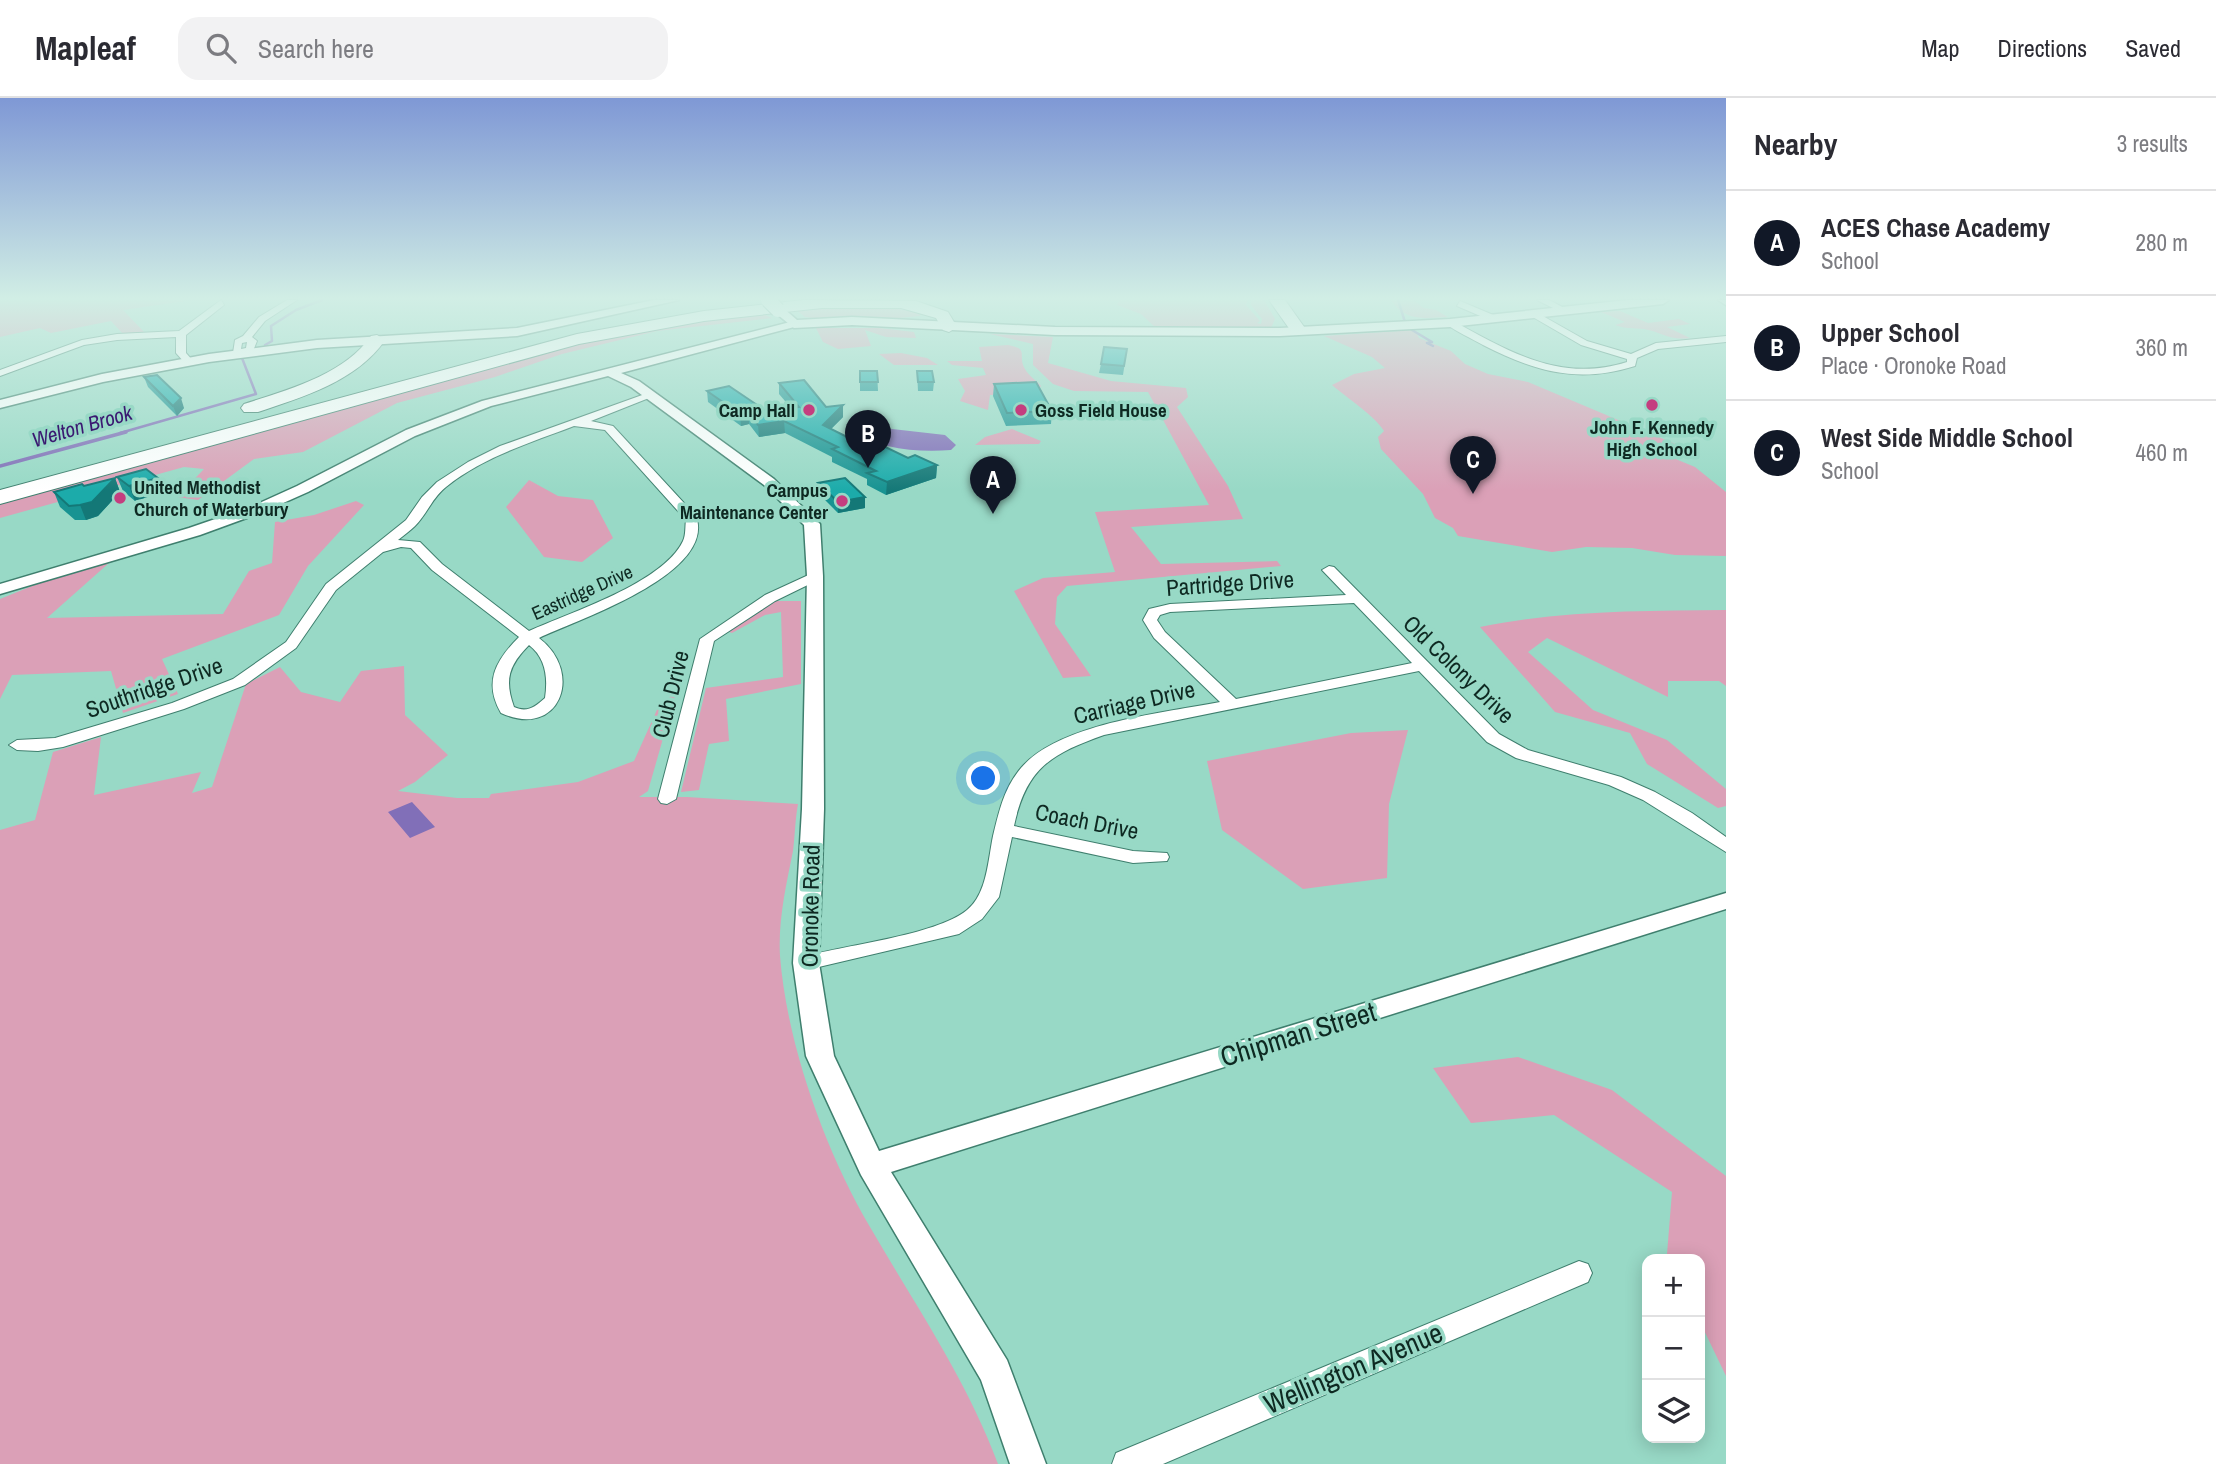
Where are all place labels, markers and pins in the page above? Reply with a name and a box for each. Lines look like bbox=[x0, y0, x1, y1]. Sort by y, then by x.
place label: Camp Hall bbox=[719, 397, 795, 423]
place label: Goss Field House bbox=[1035, 397, 1167, 423]
marker: John F. Kennedy High School bbox=[1644, 397, 1660, 413]
marker: Camp Hall bbox=[801, 402, 817, 418]
marker: Goss Field House bbox=[1013, 402, 1029, 418]
pin: B bbox=[845, 410, 891, 468]
place label: John F. Kennedy High School bbox=[1590, 414, 1714, 462]
pin: C bbox=[1450, 436, 1496, 494]
pin: A bbox=[970, 456, 1016, 514]
place label: United Methodist Church of Waterbury bbox=[134, 474, 289, 522]
place label: Campus Maintenance Center bbox=[680, 477, 828, 525]
marker: United Methodist Church of Waterbury bbox=[112, 490, 128, 506]
marker: Campus Maintenance Center bbox=[834, 493, 850, 509]

